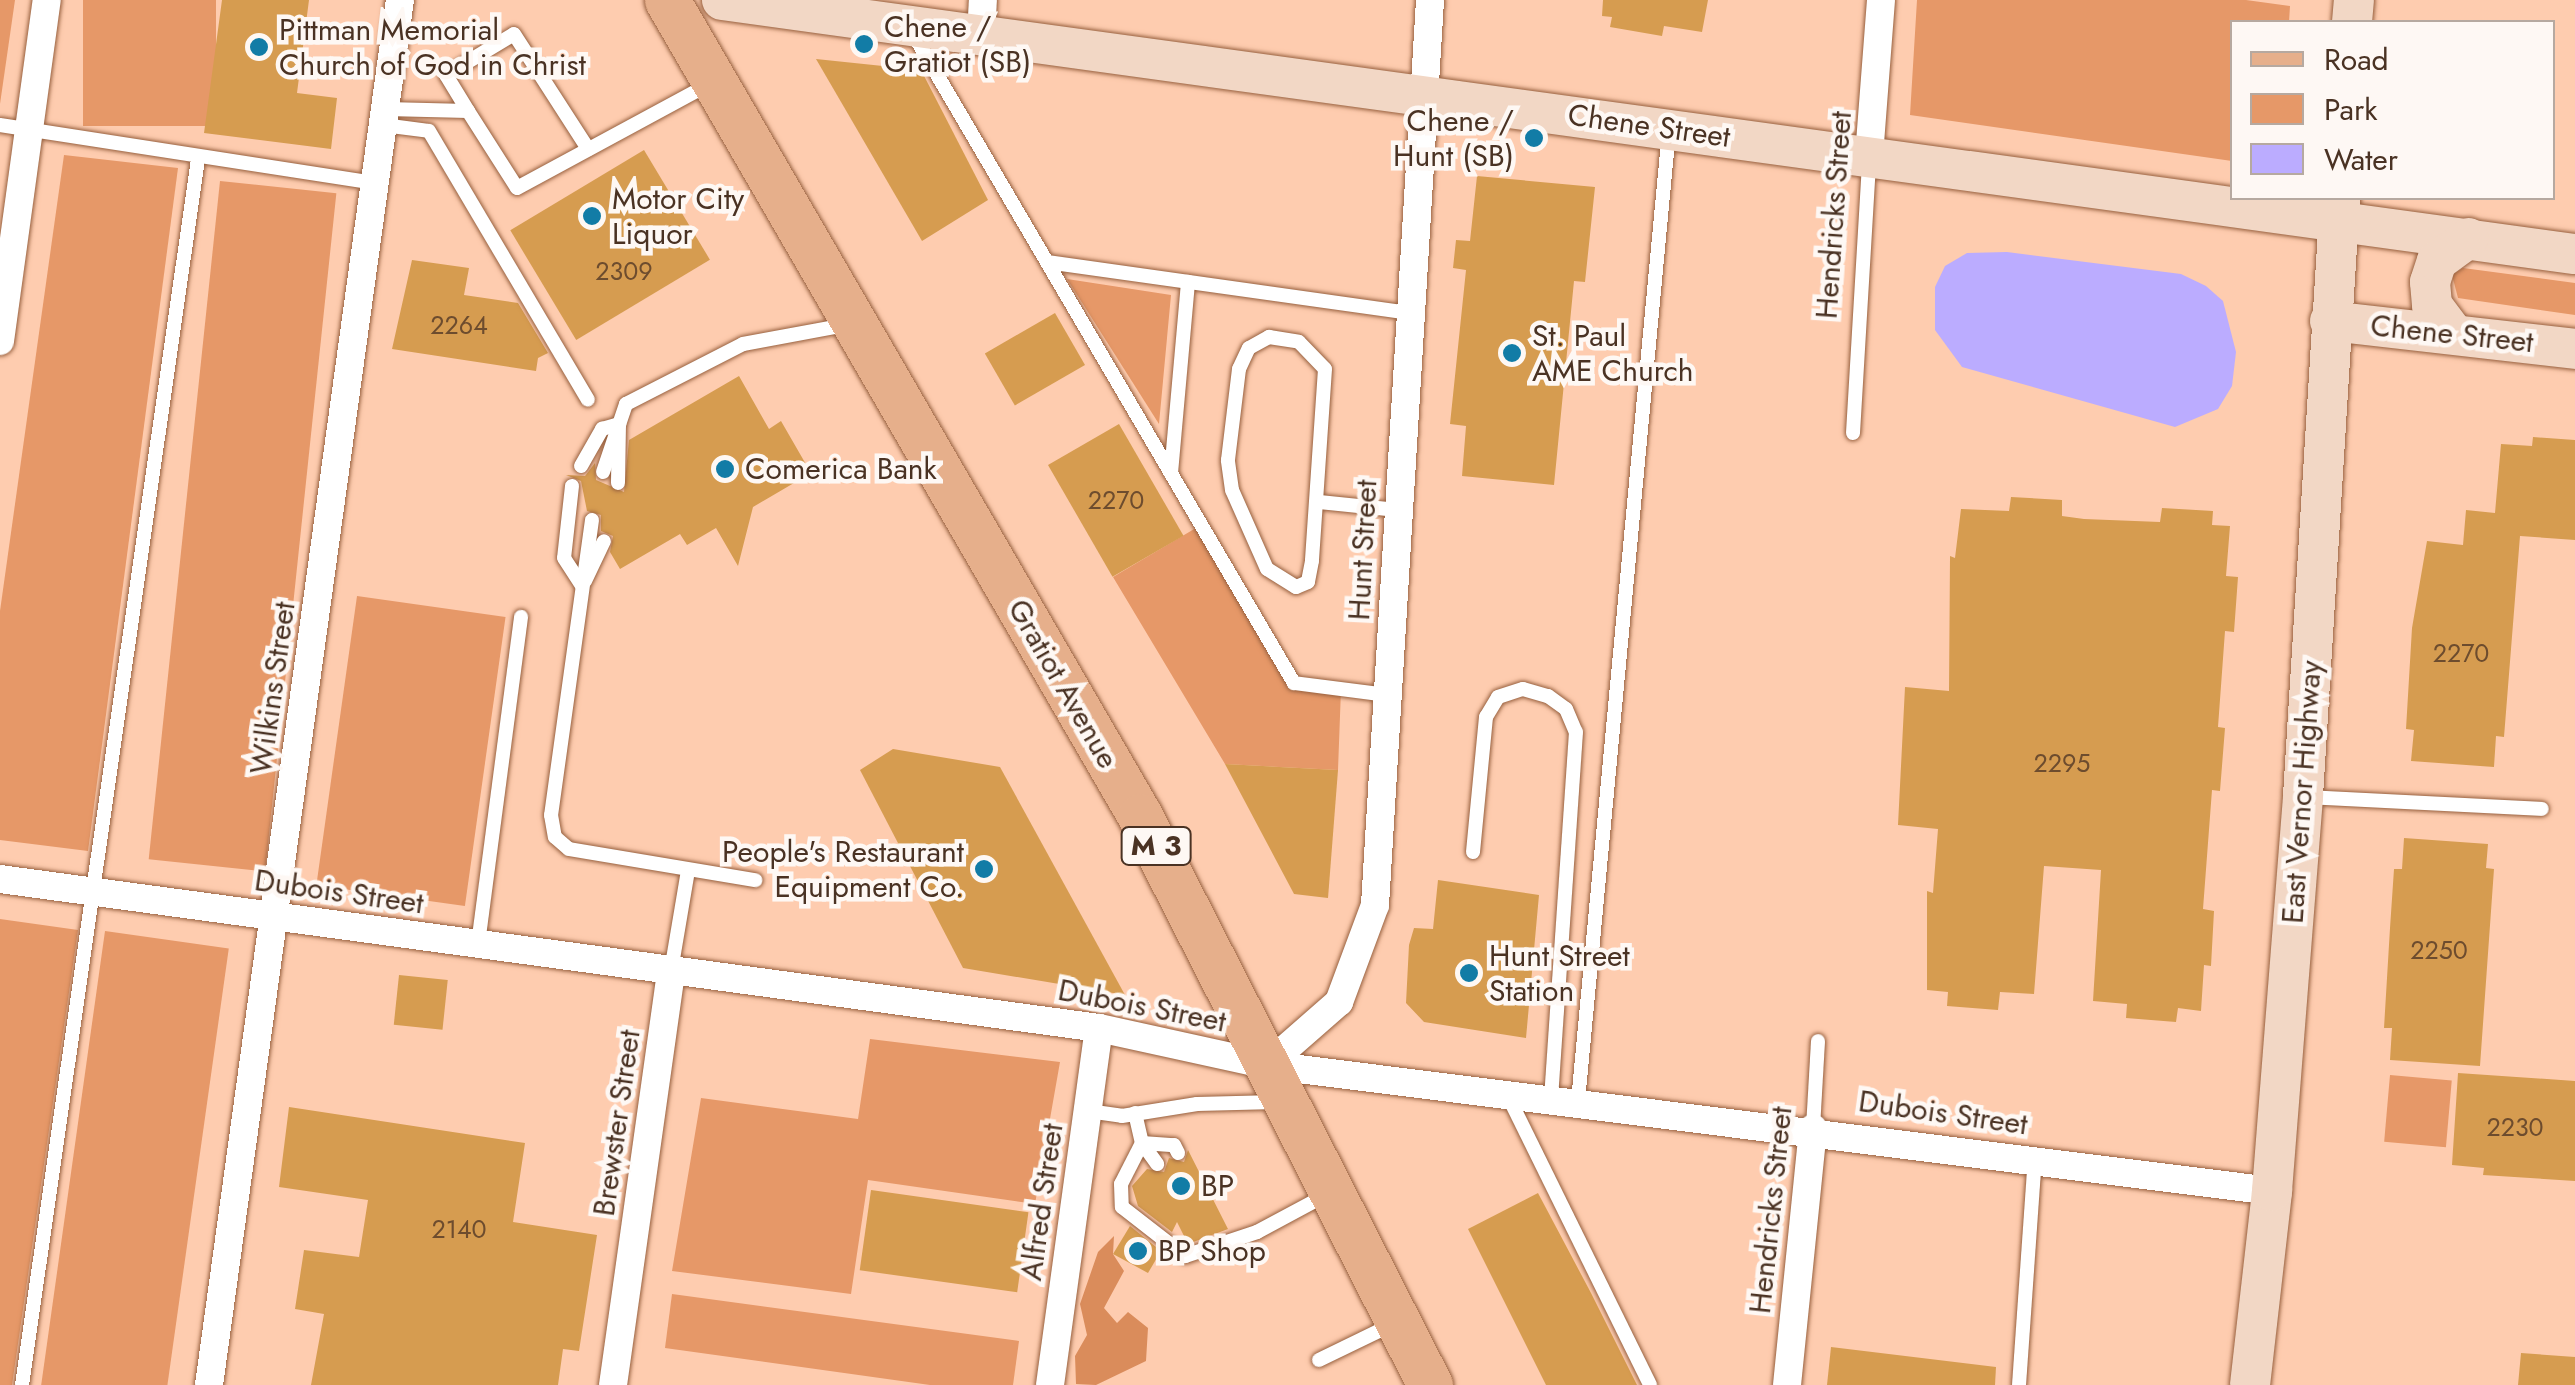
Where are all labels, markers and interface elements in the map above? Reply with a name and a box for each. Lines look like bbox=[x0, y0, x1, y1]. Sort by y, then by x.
place label: Chene / Gratiot (SB) bbox=[884, 9, 1031, 80]
place label: Pittman Memorial Church of God in Christ bbox=[279, 12, 586, 82]
legend bbox=[2230, 20, 2555, 200]
marker: Chene / Gratiot (SB) bbox=[853, 33, 875, 55]
marker: Pittman Memorial Church of God in Christ bbox=[248, 36, 270, 58]
text: Road bbox=[2324, 38, 2389, 81]
text: Park bbox=[2324, 88, 2377, 131]
street label: Chene Street bbox=[1566, 97, 1732, 155]
place label: Chene / Hunt (SB) bbox=[1393, 103, 1514, 174]
street label: Hendricks Street bbox=[1809, 110, 1859, 320]
marker: Chene / Hunt (SB) bbox=[1523, 127, 1545, 149]
text: Water bbox=[2324, 138, 2398, 181]
place label: Motor City Liquor bbox=[612, 181, 744, 252]
marker: Motor City Liquor bbox=[581, 205, 603, 227]
house number: 2309 bbox=[595, 256, 653, 286]
street label: Chene Street bbox=[2369, 308, 2535, 360]
house number: 2264 bbox=[430, 310, 488, 340]
place label: St. Paul AME Church bbox=[1532, 318, 1694, 388]
marker: St. Paul AME Church bbox=[1501, 342, 1523, 364]
place label: Comerica Bank bbox=[745, 451, 937, 487]
marker: Comerica Bank bbox=[714, 458, 736, 480]
street label: Hunt Street bbox=[1341, 479, 1385, 621]
house number: 2270 bbox=[1088, 485, 1144, 515]
street label: Gratiot Avenue bbox=[1000, 593, 1126, 775]
street label: Wilkins Street bbox=[243, 599, 303, 777]
house number: 2270 bbox=[2433, 638, 2489, 668]
street label: East Vernor Highway bbox=[2275, 659, 2329, 925]
house number: 2295 bbox=[2034, 748, 2090, 778]
road number: M 3 bbox=[1118, 823, 1194, 869]
place label: People's Restaurant Equipment Co. bbox=[722, 834, 964, 904]
marker: People's Restaurant Equipment Co. bbox=[973, 858, 995, 880]
street label: Dubois Street bbox=[252, 862, 426, 922]
house number: 2250 bbox=[2410, 935, 2468, 965]
place label: Hunt Street Station bbox=[1489, 938, 1630, 1008]
marker: Hunt Street Station bbox=[1458, 962, 1480, 984]
street label: Dubois Street bbox=[1055, 972, 1229, 1040]
street label: Brewster Street bbox=[586, 1028, 648, 1218]
street label: Dubois Street bbox=[1856, 1083, 2030, 1143]
street label: Hendricks Street bbox=[1742, 1105, 1800, 1315]
house number: 2230 bbox=[2486, 1112, 2544, 1142]
street label: Alfred Street bbox=[1013, 1121, 1071, 1283]
place label: BP bbox=[1201, 1168, 1234, 1204]
marker: BP bbox=[1170, 1175, 1192, 1197]
house number: 2140 bbox=[431, 1214, 487, 1244]
place label: BP Shop bbox=[1158, 1233, 1266, 1269]
marker: BP Shop bbox=[1127, 1240, 1149, 1262]

